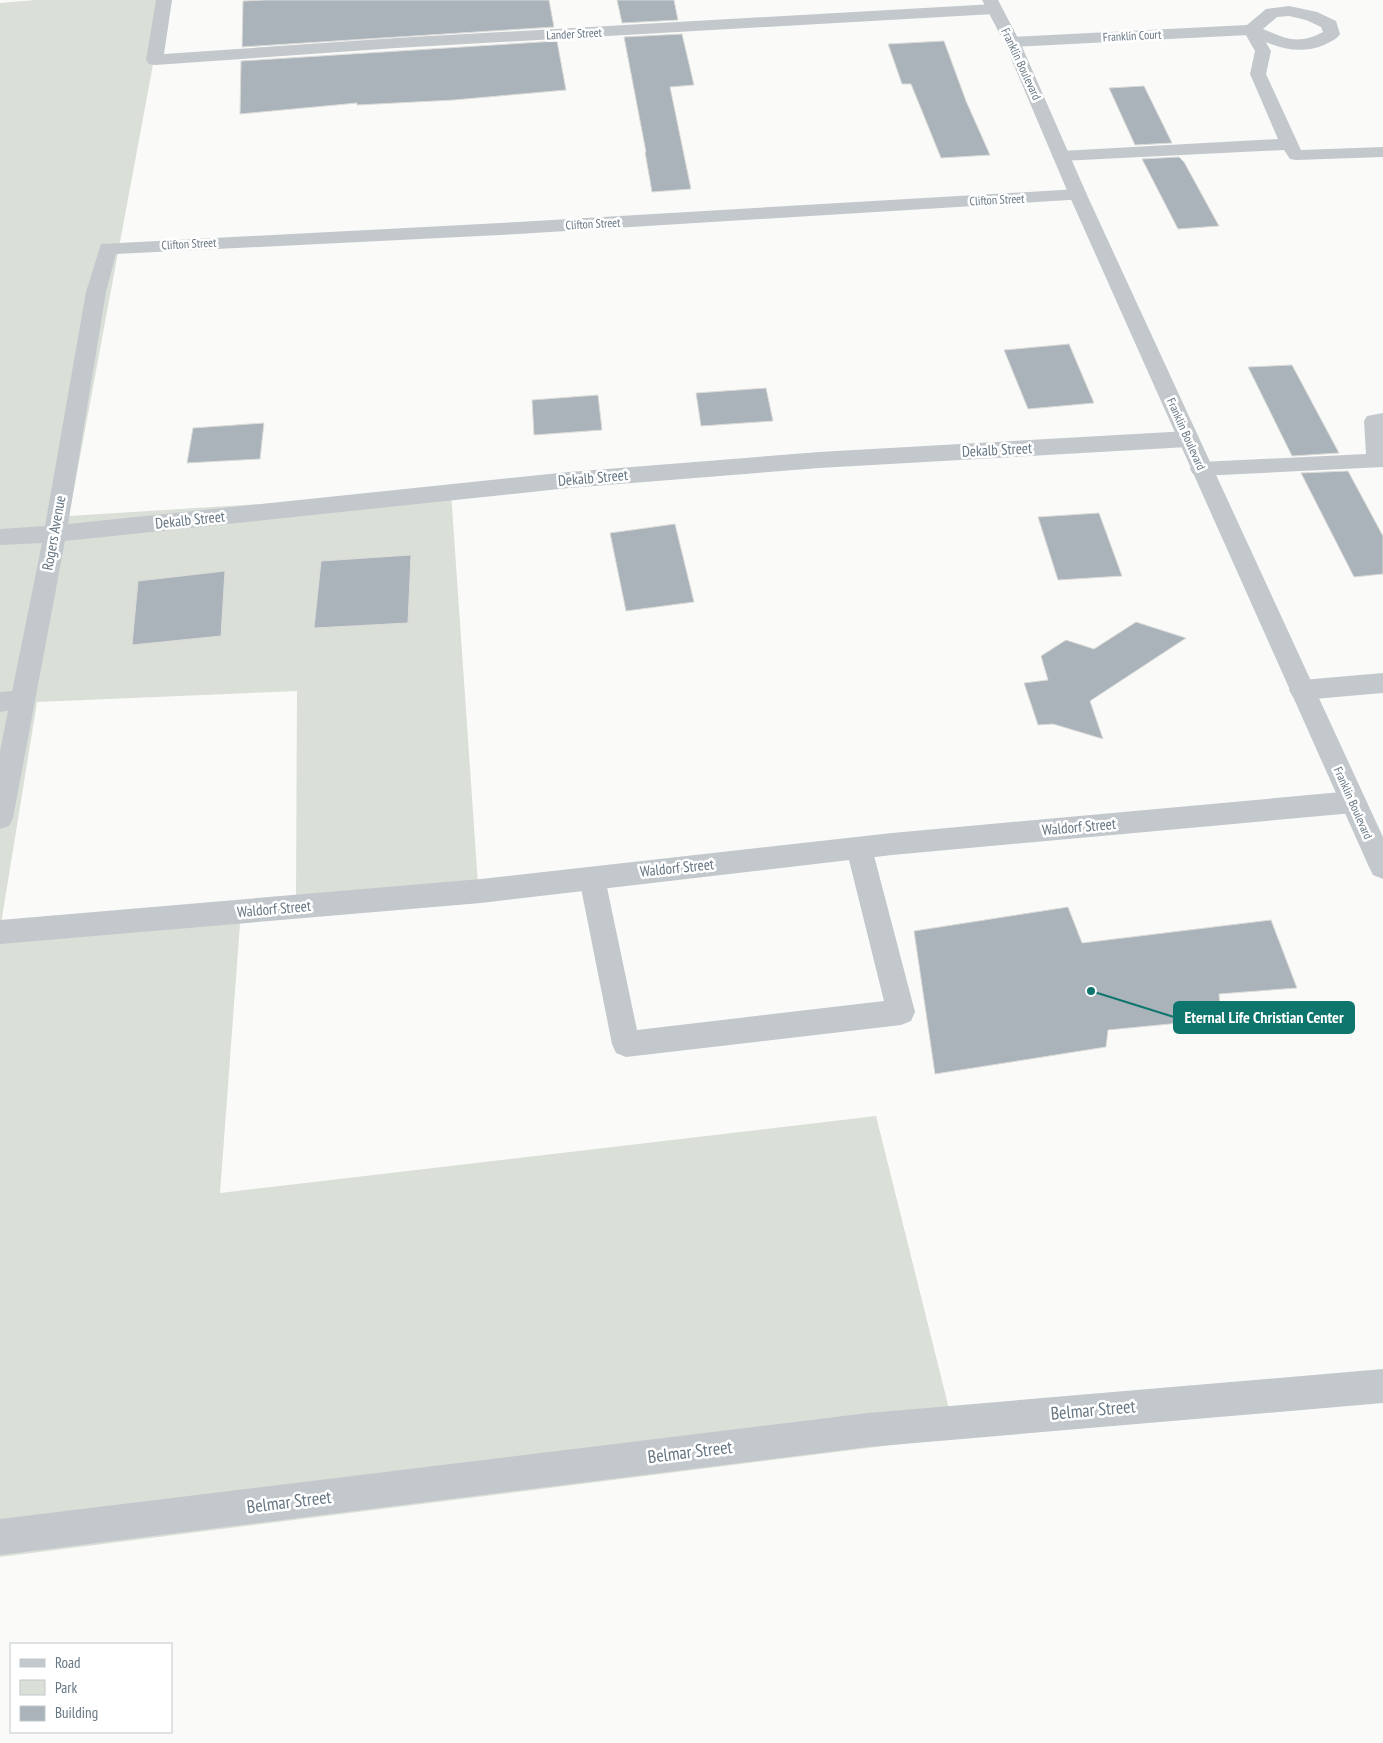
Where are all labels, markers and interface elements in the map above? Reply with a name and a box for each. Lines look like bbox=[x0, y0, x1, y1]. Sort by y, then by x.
street label: Lander Street bbox=[546, 25, 603, 42]
street label: Franklin Boulevard bbox=[998, 25, 1045, 102]
street label: Franklin Court bbox=[1102, 26, 1162, 45]
street label: Clifton Street bbox=[969, 191, 1025, 208]
street label: Clifton Street bbox=[565, 215, 621, 232]
street label: Clifton Street bbox=[161, 235, 217, 252]
street label: Franklin Boulevard bbox=[1164, 395, 1209, 472]
street label: Dekalb Street bbox=[961, 438, 1032, 461]
street label: Dekalb Street bbox=[557, 465, 629, 490]
street label: Rogers Avenue bbox=[38, 494, 69, 572]
street label: Dekalb Street bbox=[154, 506, 226, 533]
street label: Franklin Boulevard bbox=[1331, 764, 1376, 841]
street label: Waldorf Street bbox=[1041, 814, 1117, 839]
street label: Waldorf Street bbox=[639, 854, 715, 881]
street label: Waldorf Street bbox=[236, 896, 312, 921]
callout: Eternal Life Christian Center bbox=[1174, 1002, 1354, 1033]
text: Eternal Life Christian Center bbox=[1184, 1007, 1344, 1027]
street label: Belmar Street bbox=[1050, 1394, 1136, 1425]
street label: Belmar Street bbox=[646, 1435, 734, 1468]
street label: Belmar Street bbox=[245, 1485, 333, 1518]
legend bbox=[10, 1643, 172, 1733]
text: Road bbox=[55, 1653, 81, 1672]
text: Park bbox=[55, 1678, 77, 1697]
text: Building bbox=[55, 1703, 98, 1722]

